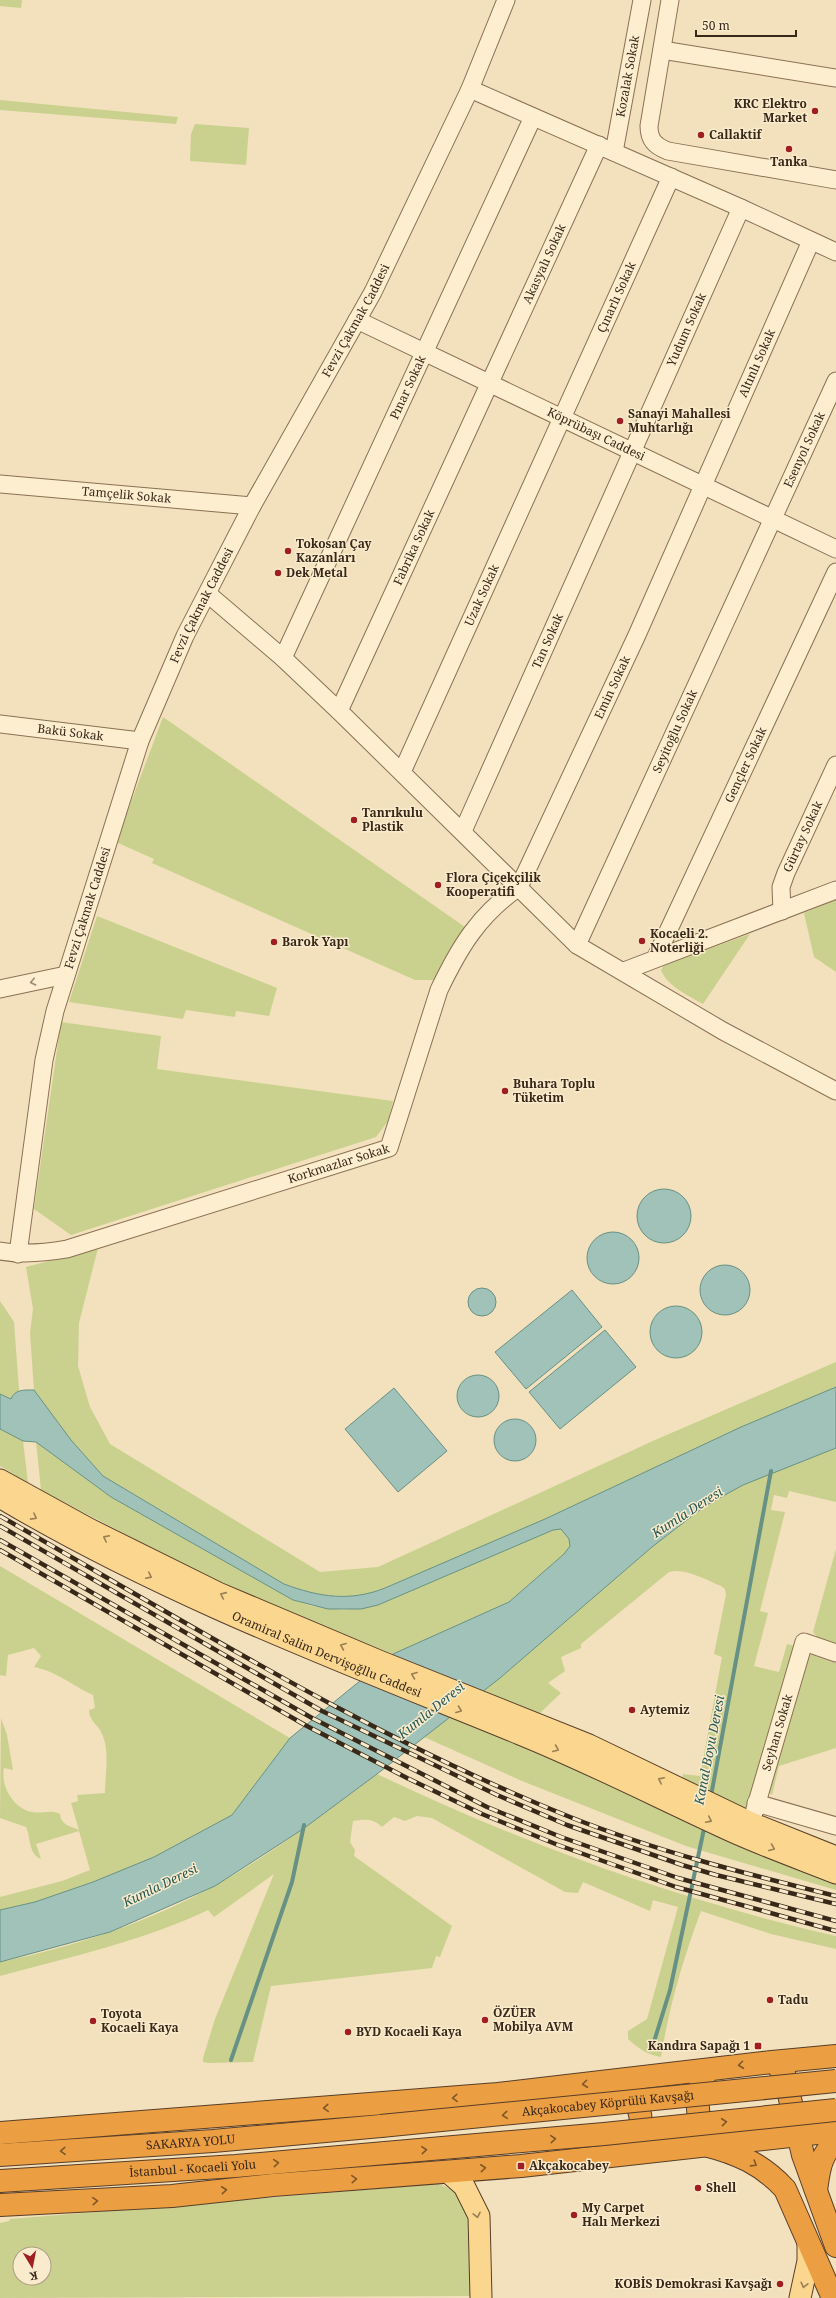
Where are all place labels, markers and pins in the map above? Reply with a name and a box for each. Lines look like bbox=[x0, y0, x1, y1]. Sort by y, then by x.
place label: KRC Elektro Market bbox=[734, 95, 807, 126]
marker: KRC Elektro Market bbox=[810, 106, 820, 116]
place label: Callaktif bbox=[709, 126, 763, 143]
marker: Callaktif bbox=[696, 130, 706, 140]
marker: Tanka bbox=[784, 144, 794, 154]
place label: Tanka bbox=[770, 153, 808, 170]
place label: Sanayi Mahallesi Muhtarlığı bbox=[628, 405, 731, 436]
marker: Sanayi Mahallesi Muhtarlığı bbox=[615, 416, 625, 426]
place label: Tokosan Çay Kazanları bbox=[296, 535, 372, 566]
marker: Tokosan Çay Kazanları bbox=[283, 546, 293, 556]
place label: Dek Metal bbox=[286, 564, 348, 581]
marker: Dek Metal bbox=[273, 568, 283, 578]
place label: Tanrıkulu Plastik bbox=[362, 804, 423, 835]
marker: Tanrıkulu Plastik bbox=[349, 815, 359, 825]
place label: Flora Çiçekçilik Kooperatifi bbox=[446, 869, 541, 900]
marker: Flora Çiçekçilik Kooperatifi bbox=[433, 880, 443, 890]
place label: Kocaeli 2. Noterliği bbox=[650, 925, 708, 956]
place label: Barok Yapı bbox=[282, 933, 349, 950]
marker: Kocaeli 2. Noterliği bbox=[637, 936, 647, 946]
marker: Barok Yapı bbox=[269, 937, 279, 947]
place label: Buhara Toplu Tüketim bbox=[513, 1075, 595, 1106]
marker: Buhara Toplu Tüketim bbox=[500, 1086, 510, 1096]
place label: Aytemiz bbox=[640, 1701, 690, 1718]
marker: Aytemiz bbox=[627, 1705, 637, 1715]
place label: Tadu bbox=[778, 1991, 808, 2008]
marker: Tadu bbox=[765, 1995, 775, 2005]
place label: ÖZÜER Mobilya AVM bbox=[493, 2004, 574, 2035]
place label: Toyota Kocaeli Kaya bbox=[101, 2005, 179, 2036]
marker: ÖZÜER Mobilya AVM bbox=[480, 2015, 490, 2025]
marker: Toyota Kocaeli Kaya bbox=[88, 2016, 98, 2026]
place label: BYD Kocaeli Kaya bbox=[356, 2023, 462, 2040]
marker: BYD Kocaeli Kaya bbox=[343, 2027, 353, 2037]
place label: Kandıra Sapağı 1 bbox=[648, 2037, 750, 2054]
marker: Kandıra Sapağı 1 bbox=[753, 2041, 763, 2051]
place label: Akçakocabey bbox=[529, 2157, 609, 2174]
marker: Akçakocabey bbox=[516, 2161, 526, 2171]
place label: Shell bbox=[706, 2179, 737, 2196]
marker: Shell bbox=[693, 2183, 703, 2193]
place label: My Carpet Halı Merkezi bbox=[582, 2199, 661, 2230]
marker: My Carpet Halı Merkezi bbox=[569, 2210, 579, 2220]
place label: KOBİS Demokrasi Kavşağı bbox=[615, 2275, 773, 2292]
marker: KOBİS Demokrasi Kavşağı bbox=[775, 2279, 785, 2289]

